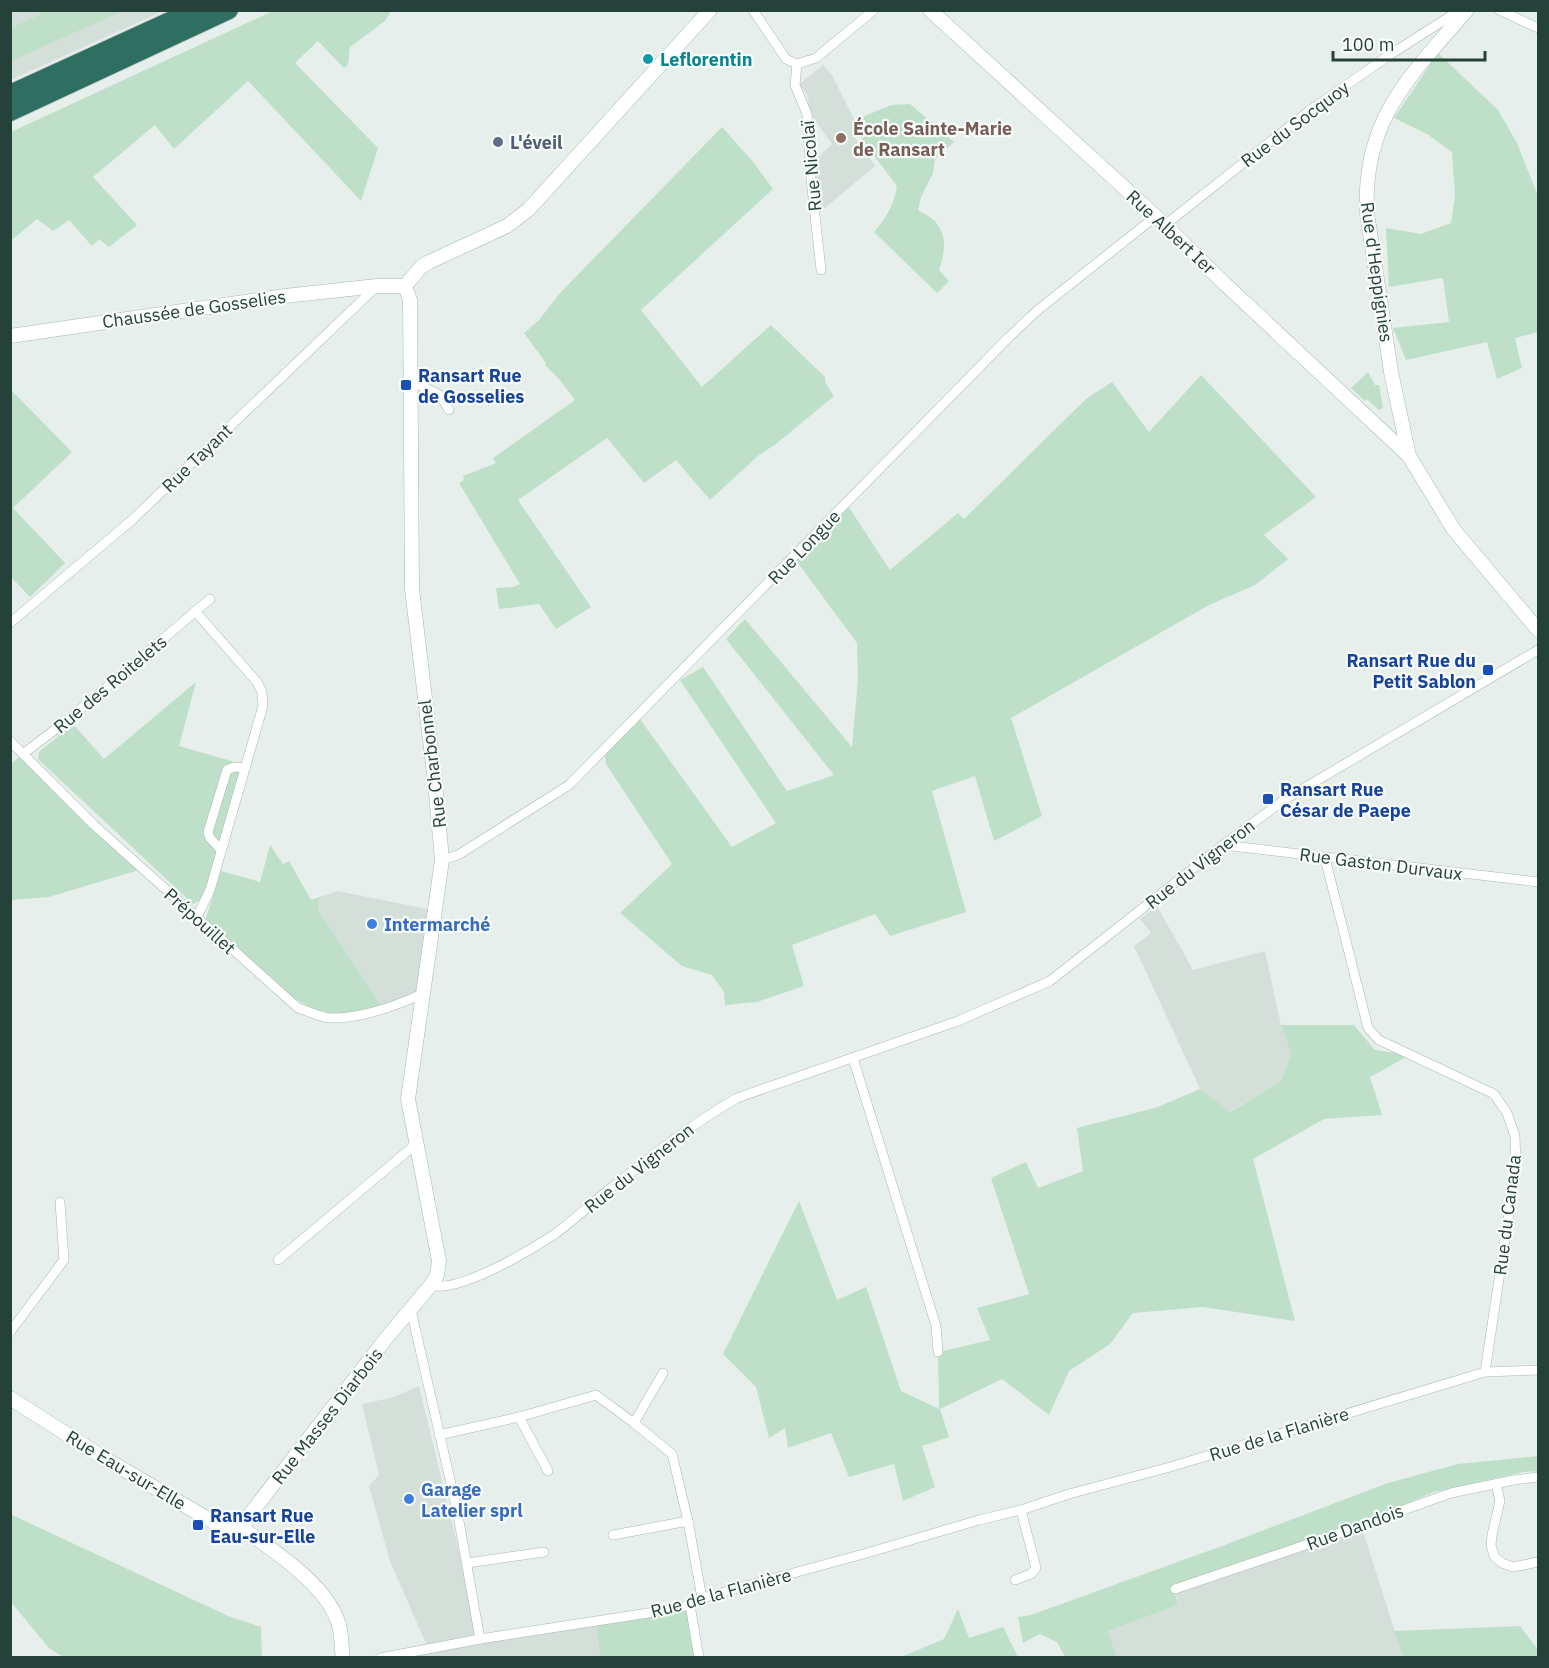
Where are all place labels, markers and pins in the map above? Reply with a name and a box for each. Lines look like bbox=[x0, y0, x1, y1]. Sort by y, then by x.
place label: Leflorentin bbox=[660, 48, 752, 71]
marker: Leflorentin bbox=[641, 52, 655, 66]
place label: École Sainte-Marie de Ransart bbox=[853, 116, 1012, 161]
place label: L'éveil bbox=[510, 131, 563, 154]
marker: École Sainte-Marie de Ransart bbox=[834, 131, 848, 145]
marker: L'éveil bbox=[491, 135, 505, 149]
place label: Ransart Rue de Gosselies bbox=[418, 364, 524, 408]
marker: Ransart Rue de Gosselies bbox=[399, 378, 413, 392]
place label: Ransart Rue du Petit Sablon bbox=[1346, 649, 1476, 693]
marker: Ransart Rue du Petit Sablon bbox=[1481, 663, 1495, 677]
place label: Ransart Rue César de Paepe bbox=[1280, 778, 1411, 822]
marker: Ransart Rue César de Paepe bbox=[1261, 792, 1275, 806]
place label: Intermarché bbox=[384, 913, 490, 936]
marker: Intermarché bbox=[365, 917, 379, 931]
place label: Garage Latelier sprl bbox=[421, 1478, 523, 1522]
marker: Garage Latelier sprl bbox=[402, 1492, 416, 1506]
place label: Ransart Rue Eau-sur-Elle bbox=[210, 1504, 315, 1548]
marker: Ransart Rue Eau-sur-Elle bbox=[191, 1518, 205, 1532]

